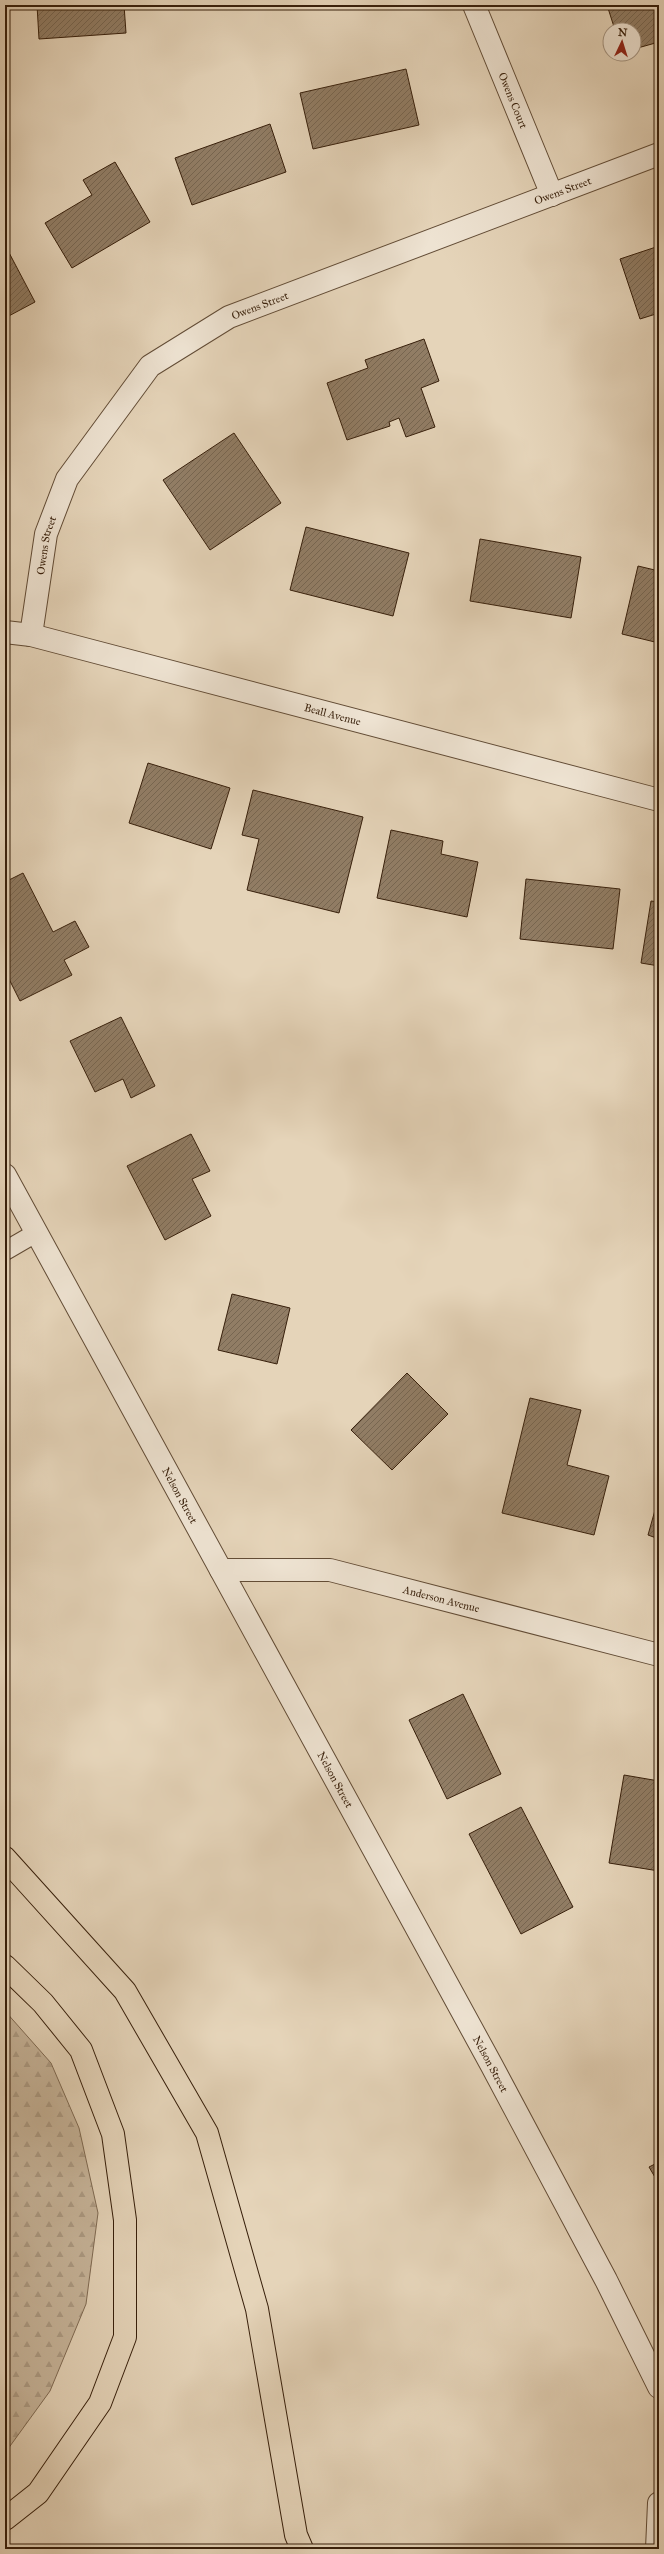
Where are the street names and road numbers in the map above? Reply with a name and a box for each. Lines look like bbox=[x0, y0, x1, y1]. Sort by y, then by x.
street label: Owens Court bbox=[495, 70, 530, 131]
street label: Owens Street bbox=[533, 174, 593, 208]
street label: Owens Street bbox=[230, 289, 290, 323]
street label: Owens Street bbox=[34, 514, 59, 576]
street label: Beall Avenue bbox=[303, 701, 363, 728]
street label: Nelson Street bbox=[159, 1465, 200, 1526]
street label: Anderson Avenue bbox=[401, 1583, 481, 1615]
street label: Nelson Street bbox=[314, 1749, 356, 1810]
street label: Nelson Street bbox=[470, 2034, 511, 2095]

